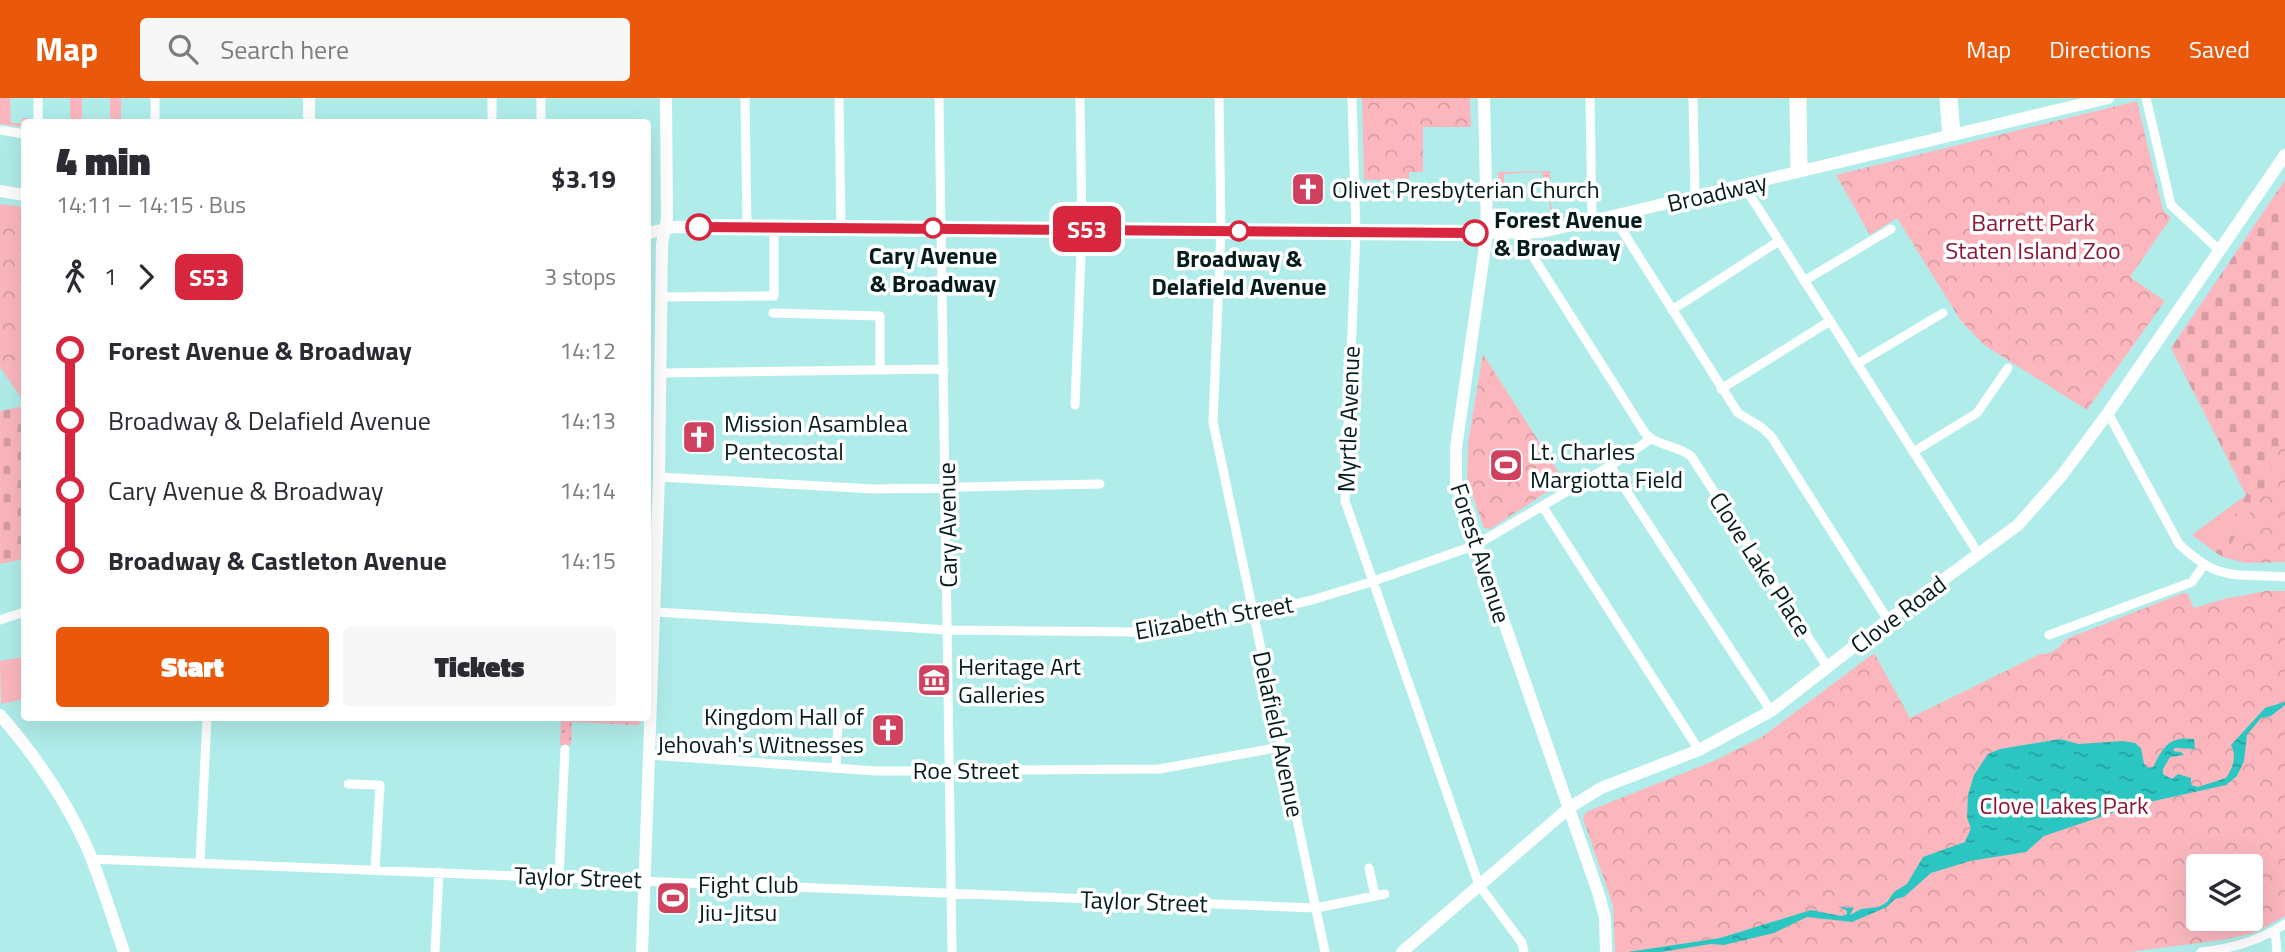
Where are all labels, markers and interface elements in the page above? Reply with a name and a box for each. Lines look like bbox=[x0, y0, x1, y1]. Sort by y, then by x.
search box bbox=[140, 18, 630, 81]
text: Map bbox=[35, 24, 98, 74]
icon: search bbox=[164, 30, 202, 68]
text: Search here bbox=[220, 30, 349, 69]
text: Map bbox=[1966, 31, 2011, 67]
text: Directions bbox=[2049, 31, 2151, 67]
text: Saved bbox=[2189, 31, 2250, 67]
text: 4 min bbox=[56, 132, 150, 190]
text: $3.19 bbox=[551, 159, 616, 198]
street label: Broadway bbox=[1663, 163, 1771, 221]
church icon: Olivet Presbyterian Church bbox=[1289, 170, 1327, 208]
place label: Olivet Presbyterian Church bbox=[1332, 171, 1600, 207]
text: 14:11 – 14:15 · Bus bbox=[56, 187, 246, 222]
place label: Forest Avenue & Broadway bbox=[1494, 201, 1643, 265]
park label: Barrett Park Staten Island Zoo bbox=[1945, 204, 2121, 268]
line badge: S53 bbox=[1047, 206, 1127, 252]
text: S53 bbox=[1067, 211, 1107, 247]
unlabelled marker bbox=[686, 214, 712, 240]
marker: Cary Avenue & Broadway bbox=[923, 218, 943, 238]
marker: Forest Avenue & Broadway bbox=[1462, 220, 1488, 246]
marker: Broadway & Delafield Avenue bbox=[1229, 221, 1249, 241]
place label: Cary Avenue & Broadway bbox=[869, 237, 997, 301]
place label: Broadway & Delafield Avenue bbox=[1151, 240, 1327, 304]
icon: walk bbox=[56, 258, 94, 296]
icon: forward bbox=[127, 258, 165, 296]
text: 1 bbox=[104, 259, 117, 294]
text: S53 bbox=[189, 259, 229, 295]
text: 3 stops bbox=[544, 259, 616, 294]
text: Forest Avenue & Broadway bbox=[108, 331, 412, 370]
text: 14:12 bbox=[559, 333, 616, 368]
street label: Myrtle Avenue bbox=[1327, 345, 1369, 493]
text: Broadway & Delafield Avenue bbox=[108, 401, 431, 440]
text: 14:13 bbox=[559, 403, 616, 438]
place label: Mission Asamblea Pentecostal bbox=[724, 405, 908, 469]
church icon: Mission Asamblea Pentecostal bbox=[680, 418, 718, 456]
place label: Lt. Charles Margiotta Field bbox=[1530, 433, 1683, 497]
sports icon: Lt. Charles Margiotta Field bbox=[1487, 446, 1525, 484]
street label: Cary Avenue bbox=[928, 462, 966, 588]
text: Cary Avenue & Broadway bbox=[108, 471, 384, 510]
text: 14:14 bbox=[559, 473, 616, 508]
street label: Forest Avenue bbox=[1441, 478, 1521, 628]
street label: Clove Lake Place bbox=[1701, 485, 1821, 643]
text: Broadway & Castleton Avenue bbox=[108, 541, 447, 580]
text: 14:15 bbox=[559, 543, 616, 578]
street label: Clove Road bbox=[1843, 566, 1953, 662]
street label: Elizabeth Street bbox=[1132, 585, 1297, 649]
button: Start bbox=[56, 627, 329, 707]
button: Tickets bbox=[343, 627, 616, 707]
place label: Heritage Art Galleries bbox=[958, 648, 1082, 712]
street label: Delafield Avenue bbox=[1244, 648, 1314, 820]
museum icon: Heritage Art Galleries bbox=[915, 661, 953, 699]
place label: Kingdom Hall of Jehovah's Witnesses bbox=[657, 698, 864, 762]
church icon: Kingdom Hall of Jehovah's Witnesses bbox=[869, 711, 907, 749]
street label: Roe Street bbox=[913, 752, 1020, 788]
park label: Clove Lakes Park bbox=[1980, 787, 2149, 823]
map controls bbox=[2186, 854, 2263, 931]
button: layers bbox=[2186, 854, 2263, 931]
street label: Taylor Street bbox=[514, 857, 643, 897]
place label: Fight Club Jiu-Jitsu bbox=[698, 866, 799, 930]
sports icon: Fight Club Jiu-Jitsu bbox=[654, 879, 692, 917]
street label: Taylor Street bbox=[1080, 881, 1209, 921]

